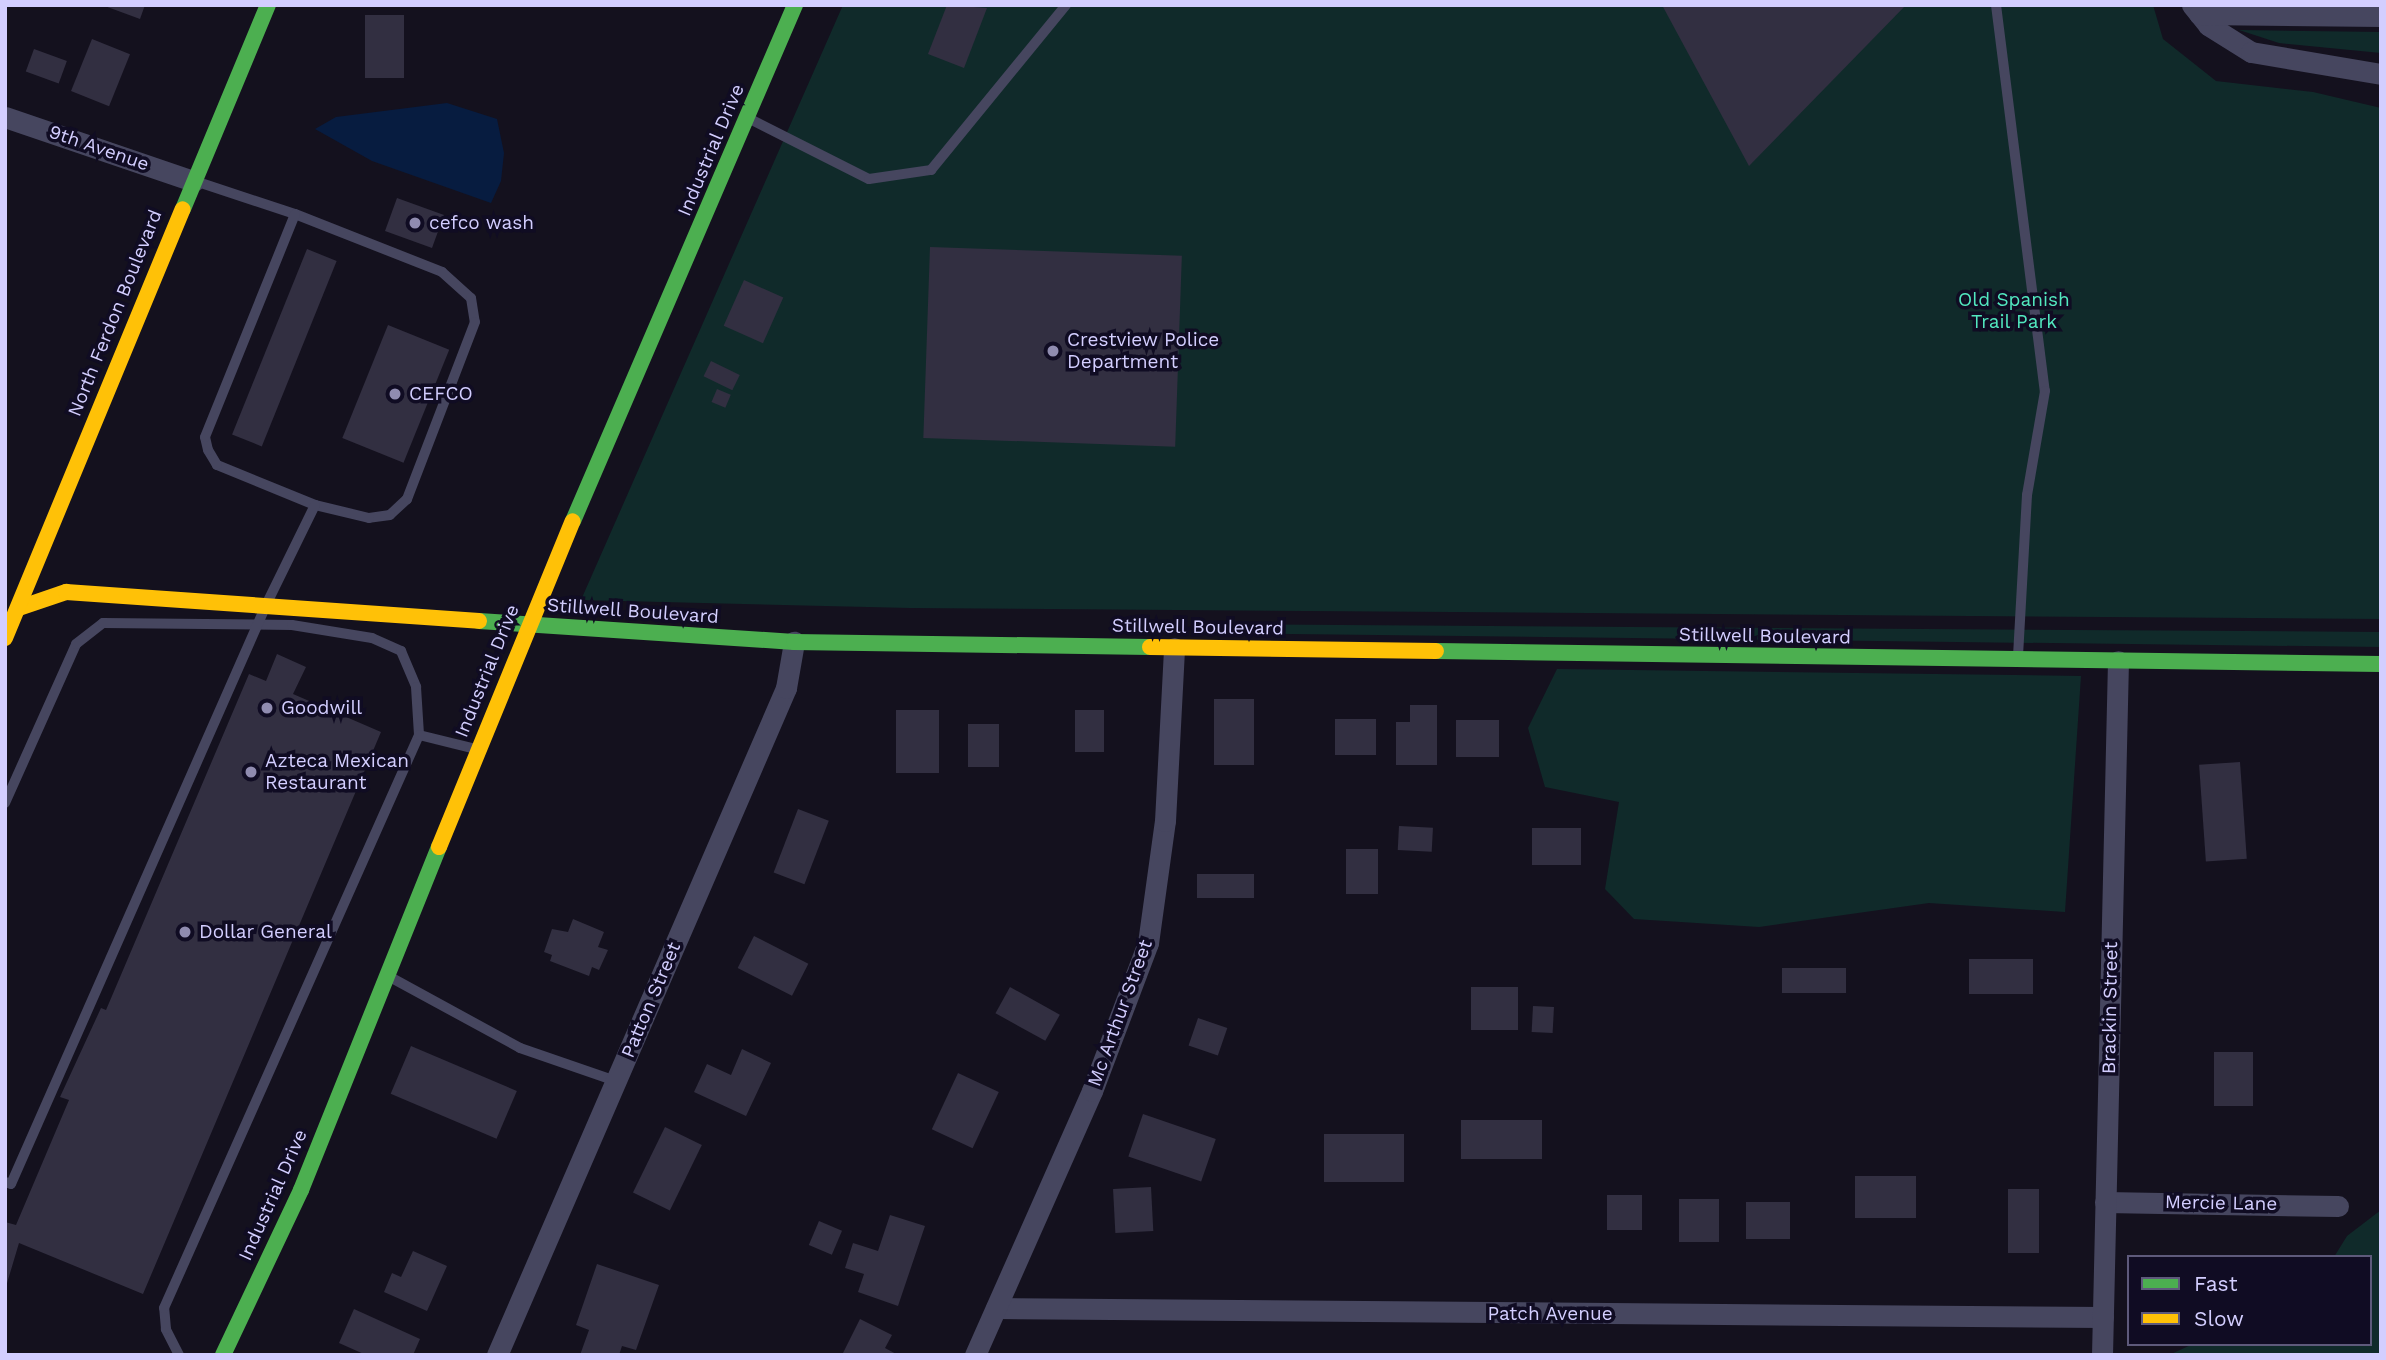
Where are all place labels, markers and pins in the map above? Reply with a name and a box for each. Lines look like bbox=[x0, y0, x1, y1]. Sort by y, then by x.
place label: cefco wash bbox=[429, 212, 534, 234]
marker: cefco wash bbox=[407, 215, 423, 231]
place label: Crestview Police Department bbox=[1067, 329, 1220, 373]
marker: Crestview Police Department bbox=[1045, 343, 1061, 359]
place label: CEFCO bbox=[409, 383, 473, 405]
marker: CEFCO bbox=[387, 386, 403, 402]
place label: Goodwill bbox=[281, 697, 362, 719]
marker: Goodwill bbox=[259, 700, 275, 716]
place label: Azteca Mexican Restaurant bbox=[265, 750, 409, 794]
marker: Azteca Mexican Restaurant bbox=[243, 764, 259, 780]
place label: Dollar General bbox=[199, 921, 332, 943]
marker: Dollar General bbox=[177, 924, 193, 940]

